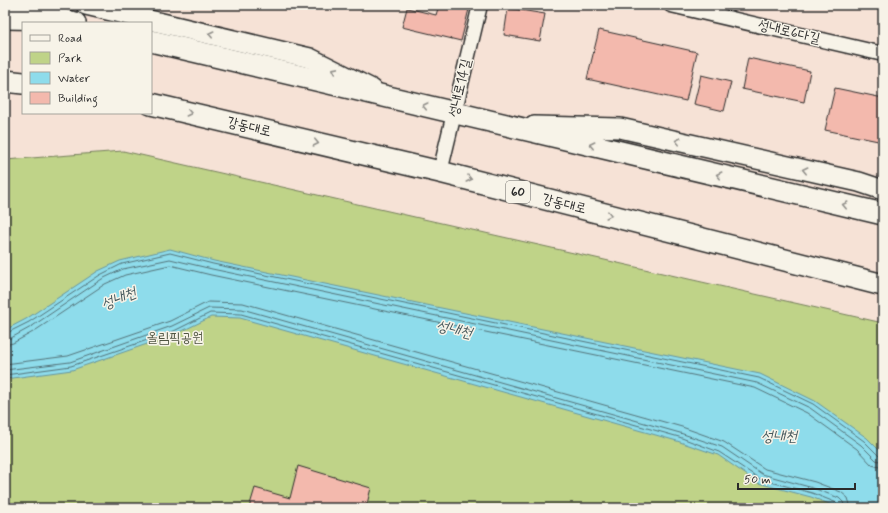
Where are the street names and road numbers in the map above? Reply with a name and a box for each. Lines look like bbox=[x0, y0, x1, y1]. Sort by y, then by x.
street label: 성내로6다길 bbox=[756, 16, 823, 48]
street label: 성내로14길 bbox=[445, 56, 476, 119]
street label: 강동대로 bbox=[225, 113, 273, 141]
road number: 60 bbox=[506, 181, 530, 203]
street label: 강동대로 bbox=[540, 190, 588, 218]

